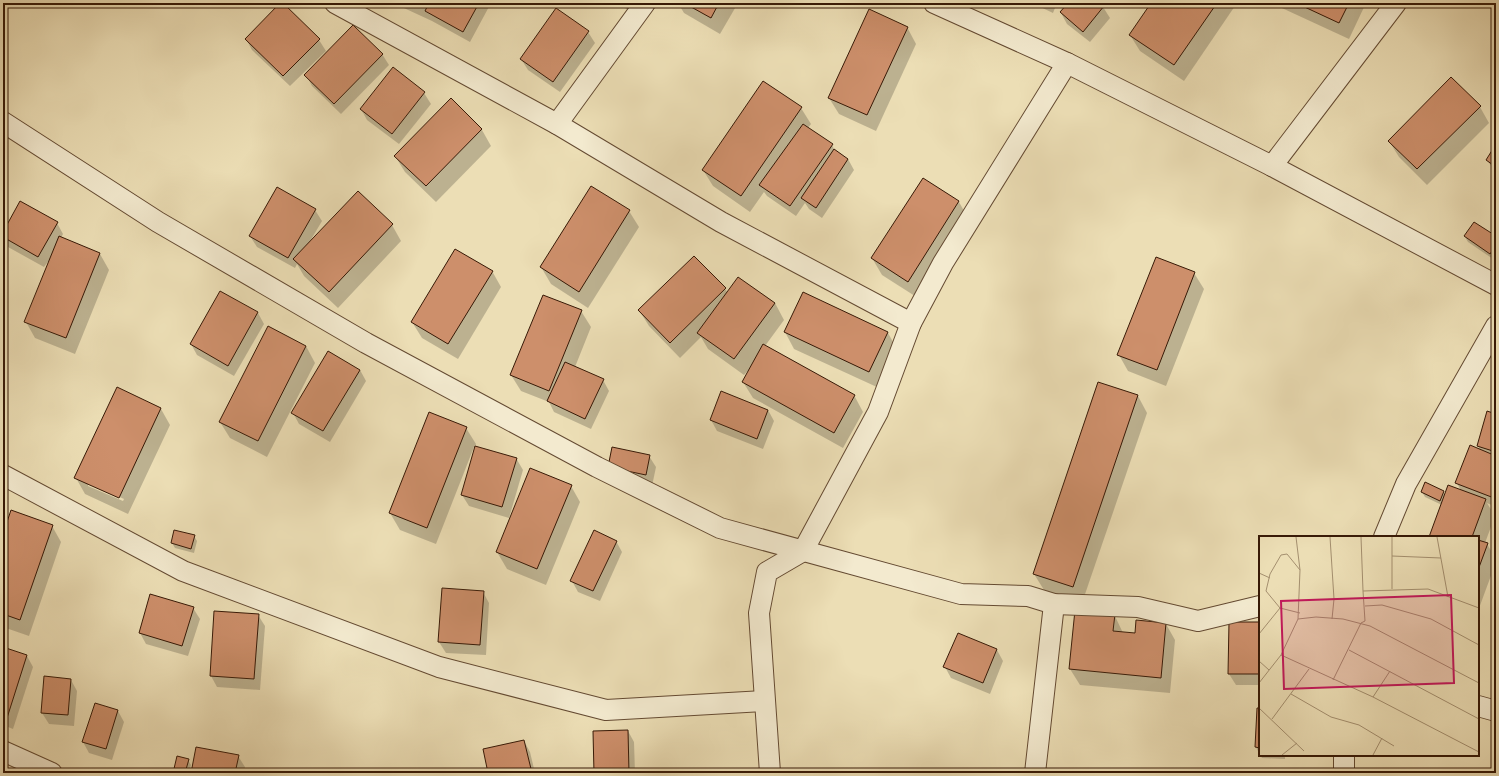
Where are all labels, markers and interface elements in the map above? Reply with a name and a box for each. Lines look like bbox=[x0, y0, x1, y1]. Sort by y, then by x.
inset map bbox=[1259, 536, 1479, 756]

